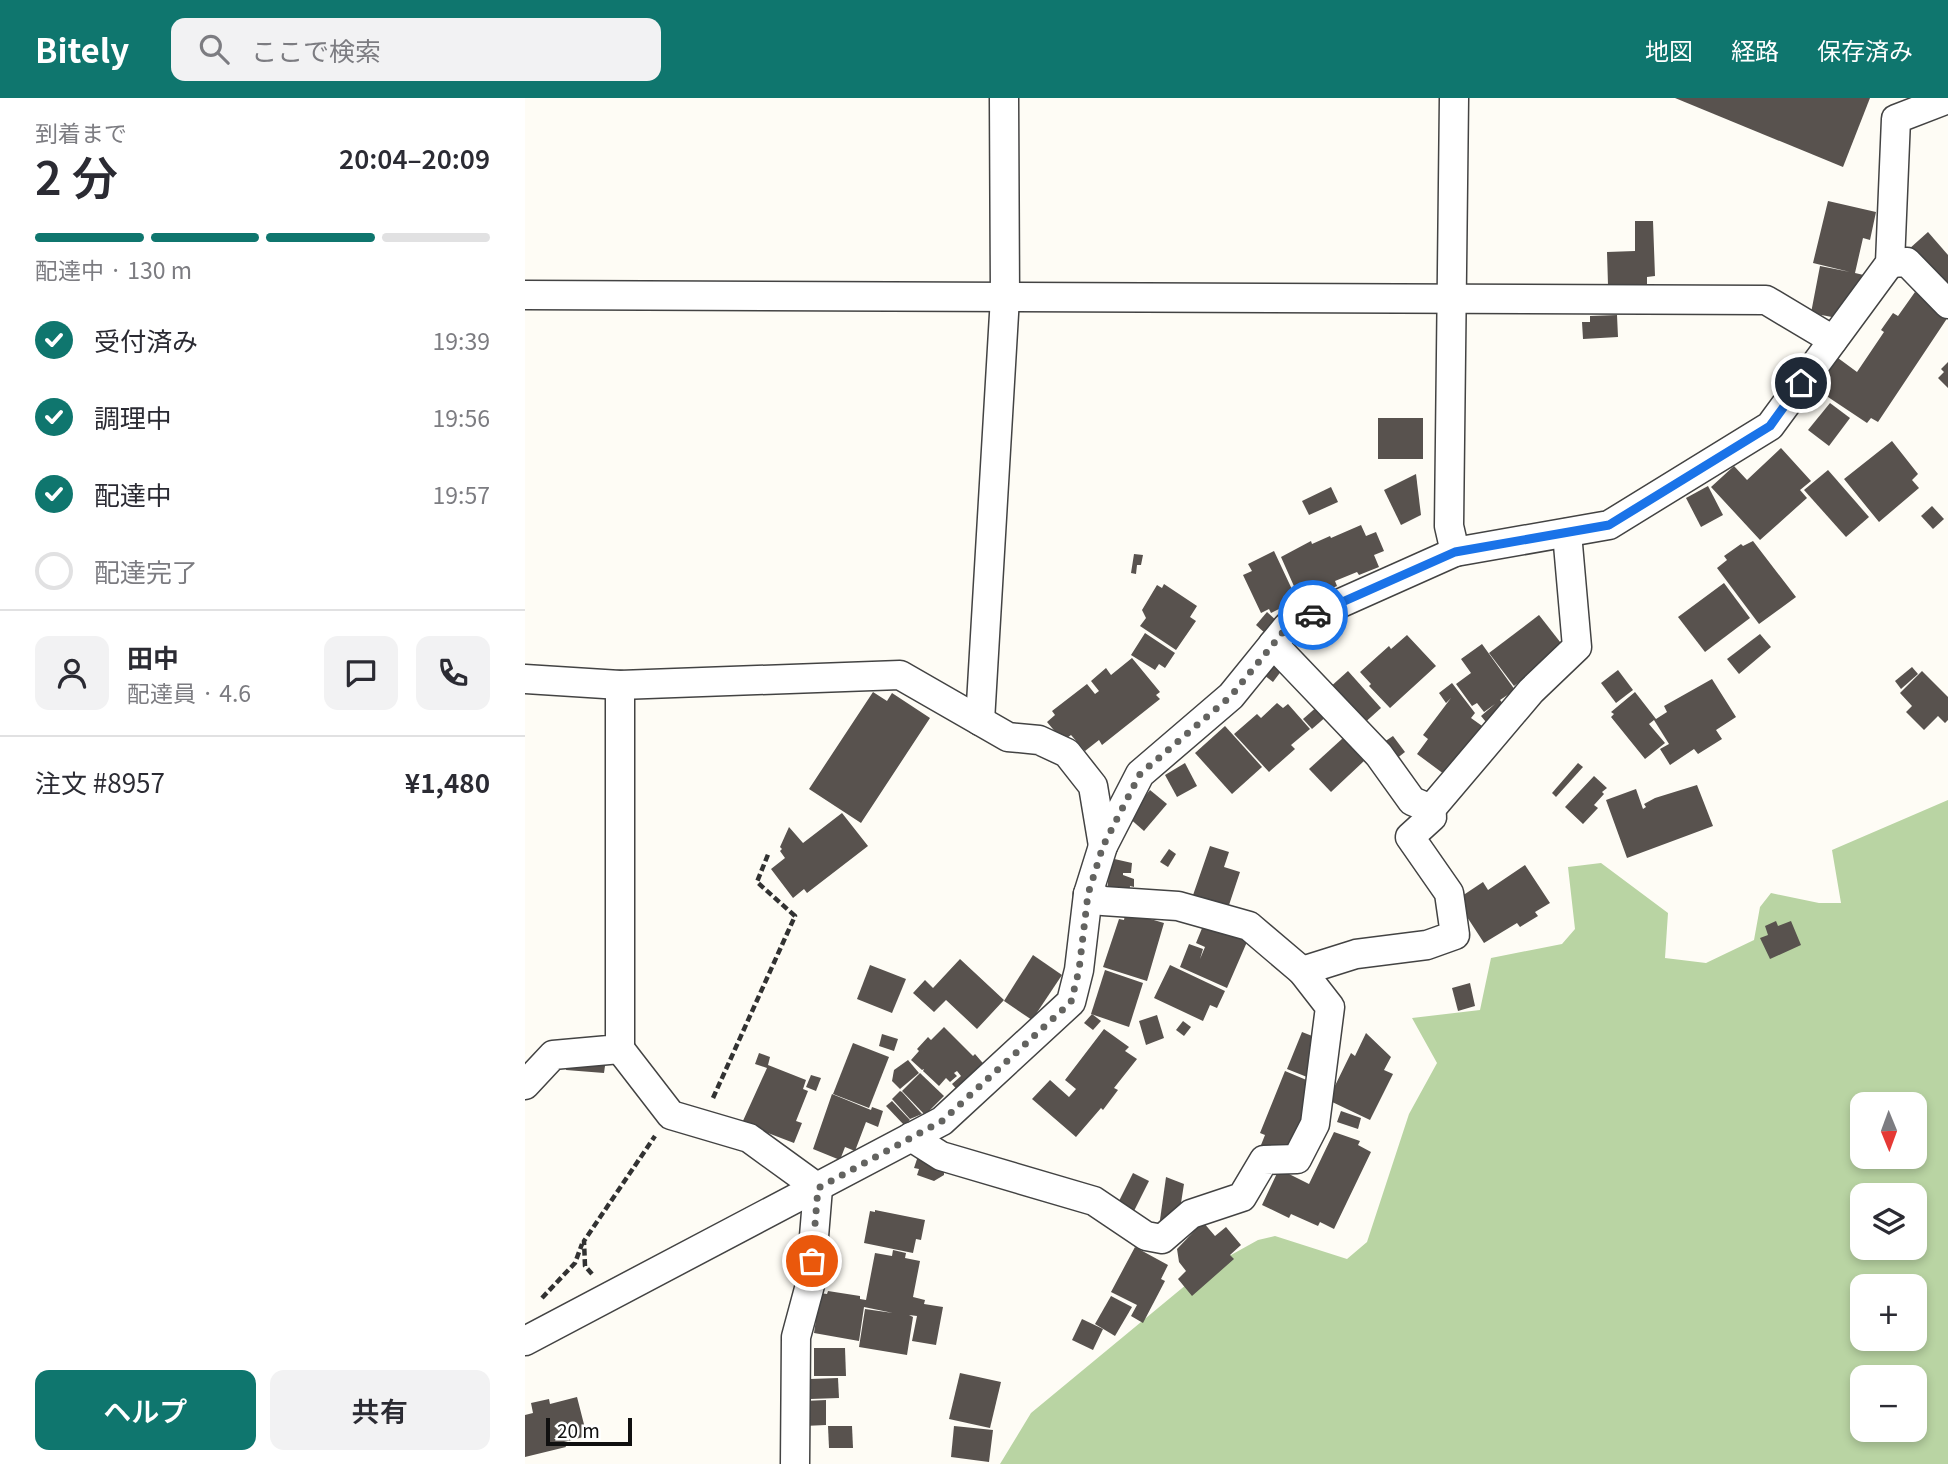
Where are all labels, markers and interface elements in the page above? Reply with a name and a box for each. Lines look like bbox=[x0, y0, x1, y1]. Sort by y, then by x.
search box bbox=[171, 18, 661, 81]
text: Bitely bbox=[35, 25, 129, 73]
icon: search bbox=[195, 30, 233, 68]
text: ここで検索 bbox=[251, 31, 381, 68]
text: 地図 bbox=[1645, 32, 1693, 67]
text: 経路 bbox=[1731, 32, 1779, 67]
text: 保存済み bbox=[1817, 32, 1913, 67]
text: 到着まで bbox=[35, 115, 127, 149]
text: 20:04–20:09 bbox=[339, 139, 490, 176]
text: 2 分 bbox=[35, 142, 118, 208]
text: 配達中 · 130 m bbox=[35, 252, 192, 286]
icon: check bbox=[35, 321, 73, 359]
text: 受付済み bbox=[94, 321, 198, 358]
text: 19:39 bbox=[433, 323, 490, 357]
pin bbox=[1771, 353, 1831, 413]
icon: home bbox=[1782, 364, 1820, 402]
icon: check bbox=[35, 398, 73, 436]
text: 調理中 bbox=[94, 398, 172, 435]
text: 19:56 bbox=[433, 400, 490, 434]
icon: check bbox=[35, 475, 73, 513]
text: 配達中 bbox=[94, 475, 172, 512]
text: 19:57 bbox=[433, 477, 490, 511]
text: 配達完了 bbox=[94, 552, 198, 589]
courier bbox=[1278, 580, 1348, 650]
icon: car bbox=[1294, 596, 1332, 634]
button: person bbox=[35, 636, 109, 710]
button: chat bbox=[324, 636, 398, 710]
button: phone bbox=[416, 636, 490, 710]
text: 田中 bbox=[127, 638, 179, 675]
text: 配達員 · 4.6 bbox=[127, 675, 251, 709]
text: 注文 #8957 bbox=[35, 763, 165, 800]
text: ¥1,480 bbox=[405, 763, 490, 800]
north arrow bbox=[1850, 1092, 1927, 1169]
map controls bbox=[1850, 1092, 1927, 1442]
button: layers bbox=[1850, 1183, 1927, 1260]
pin bbox=[782, 1231, 842, 1291]
icon: bag bbox=[793, 1242, 831, 1280]
button: + bbox=[1850, 1274, 1927, 1351]
button: − bbox=[1850, 1365, 1927, 1442]
button: ヘルプ bbox=[35, 1370, 256, 1450]
button: 共有 bbox=[270, 1370, 490, 1450]
scale bar bbox=[546, 1415, 632, 1447]
text: 20 m bbox=[557, 1416, 600, 1443]

